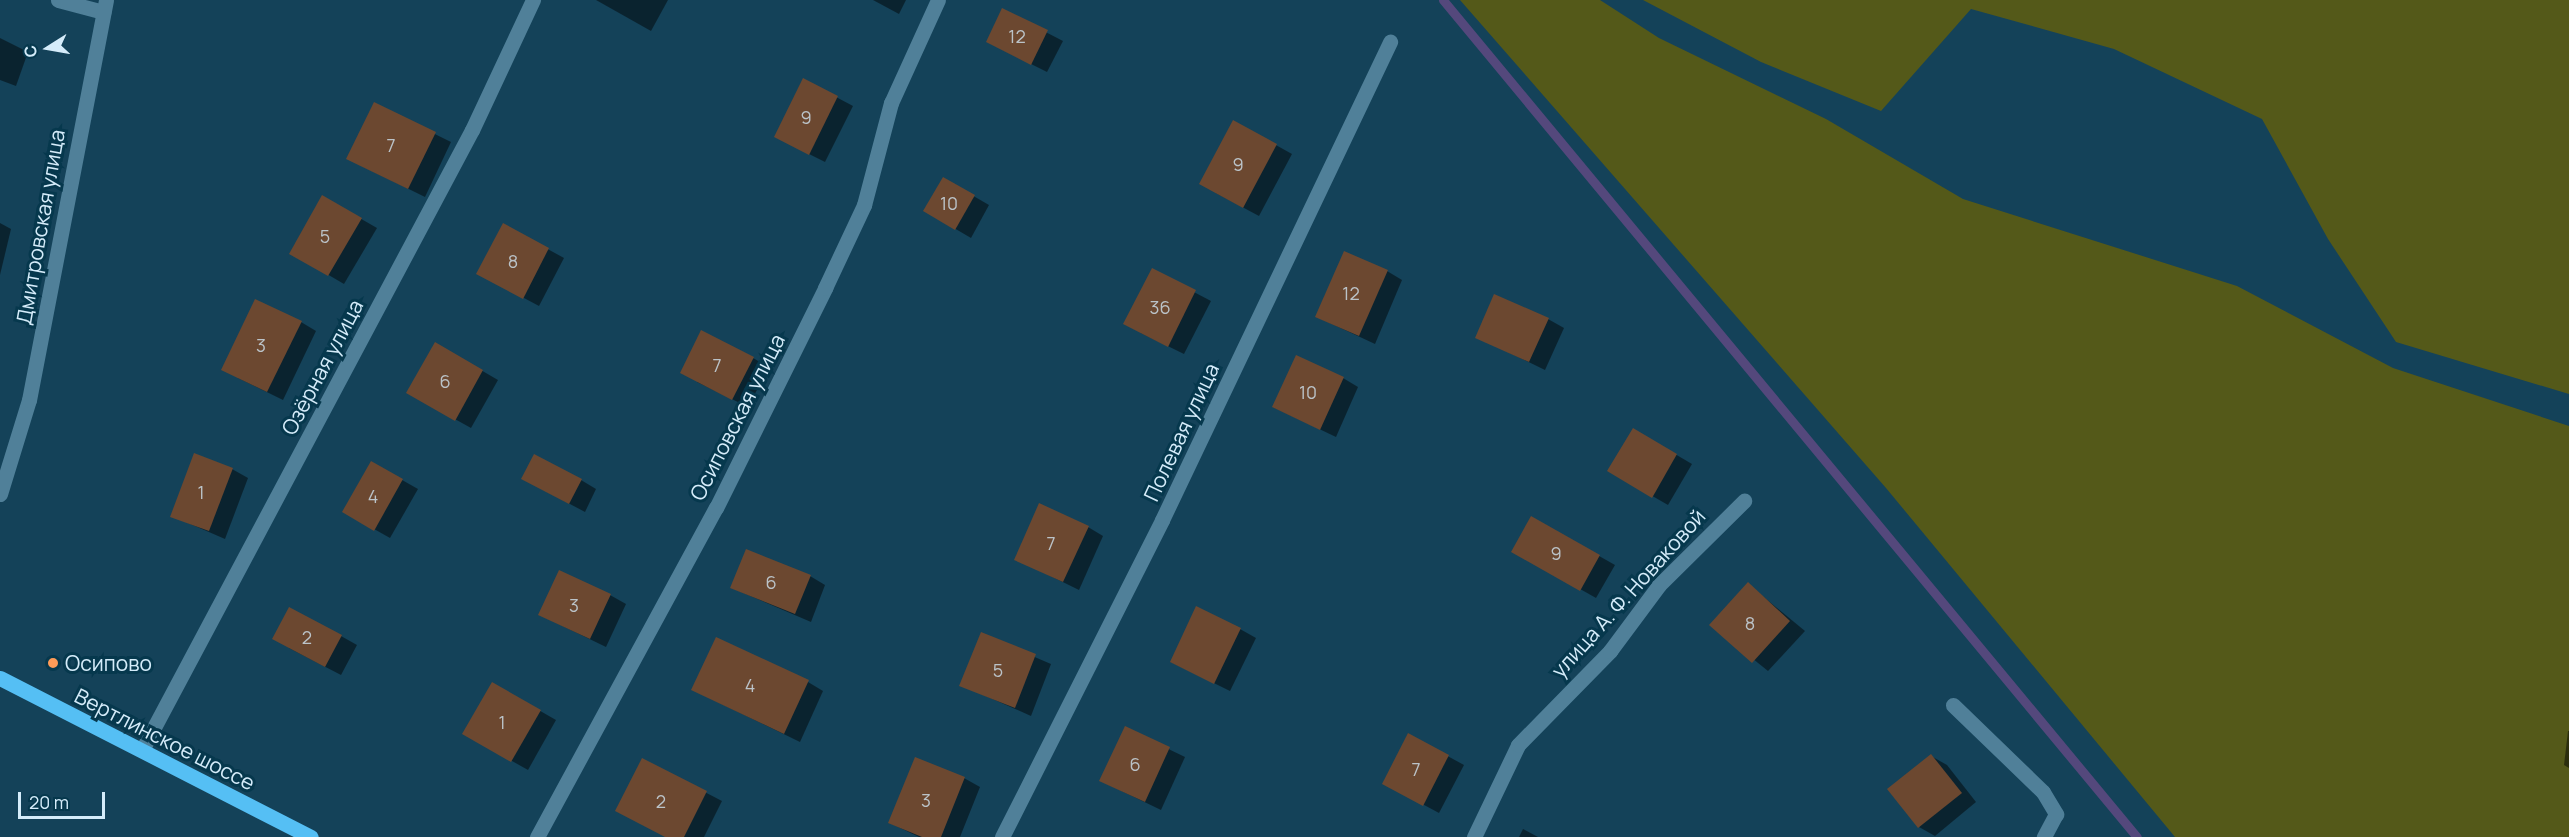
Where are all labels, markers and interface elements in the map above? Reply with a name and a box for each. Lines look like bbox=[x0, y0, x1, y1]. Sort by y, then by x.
north arrow bbox=[18, 18, 78, 78]
house number: 12 bbox=[1008, 25, 1026, 47]
text: С bbox=[18, 44, 42, 59]
house number: 9 bbox=[800, 106, 812, 128]
street label: Дмитровская улица bbox=[10, 128, 70, 326]
house number: 7 bbox=[386, 134, 396, 156]
house number: 9 bbox=[1232, 153, 1244, 175]
house number: 10 bbox=[940, 192, 958, 214]
house number: 5 bbox=[320, 225, 330, 247]
house number: 8 bbox=[508, 250, 518, 272]
house number: 12 bbox=[1342, 282, 1360, 304]
street label: Озёрная улица bbox=[276, 295, 368, 439]
house number: 36 bbox=[1149, 296, 1171, 318]
street label: Осиповская улица bbox=[684, 330, 790, 504]
house number: 3 bbox=[256, 334, 266, 356]
house number: 7 bbox=[712, 354, 722, 376]
street label: Полевая улица bbox=[1138, 359, 1224, 505]
house number: 6 bbox=[439, 370, 451, 392]
house number: 10 bbox=[1299, 381, 1317, 403]
house number: 1 bbox=[197, 481, 205, 503]
house number: 4 bbox=[368, 485, 378, 507]
street label: улица А. Ф. Новаковой bbox=[1546, 504, 1710, 682]
house number: 7 bbox=[1046, 532, 1056, 554]
house number: 9 bbox=[1550, 542, 1562, 564]
house number: 6 bbox=[765, 571, 777, 593]
house number: 3 bbox=[569, 594, 579, 616]
house number: 8 bbox=[1745, 612, 1755, 634]
house number: 2 bbox=[302, 626, 312, 648]
place label: Осипово bbox=[65, 650, 152, 676]
marker: Осипово bbox=[46, 656, 60, 670]
house number: 5 bbox=[993, 659, 1003, 681]
house number: 4 bbox=[745, 674, 755, 696]
street label: Вертлинское шоссе bbox=[71, 683, 259, 795]
house number: 1 bbox=[498, 711, 506, 733]
house number: 6 bbox=[1129, 753, 1141, 775]
house number: 7 bbox=[1411, 758, 1421, 780]
scale bar bbox=[21, 780, 108, 818]
house number: 3 bbox=[921, 789, 931, 811]
text: 20 m bbox=[29, 790, 69, 814]
house number: 2 bbox=[656, 790, 666, 812]

